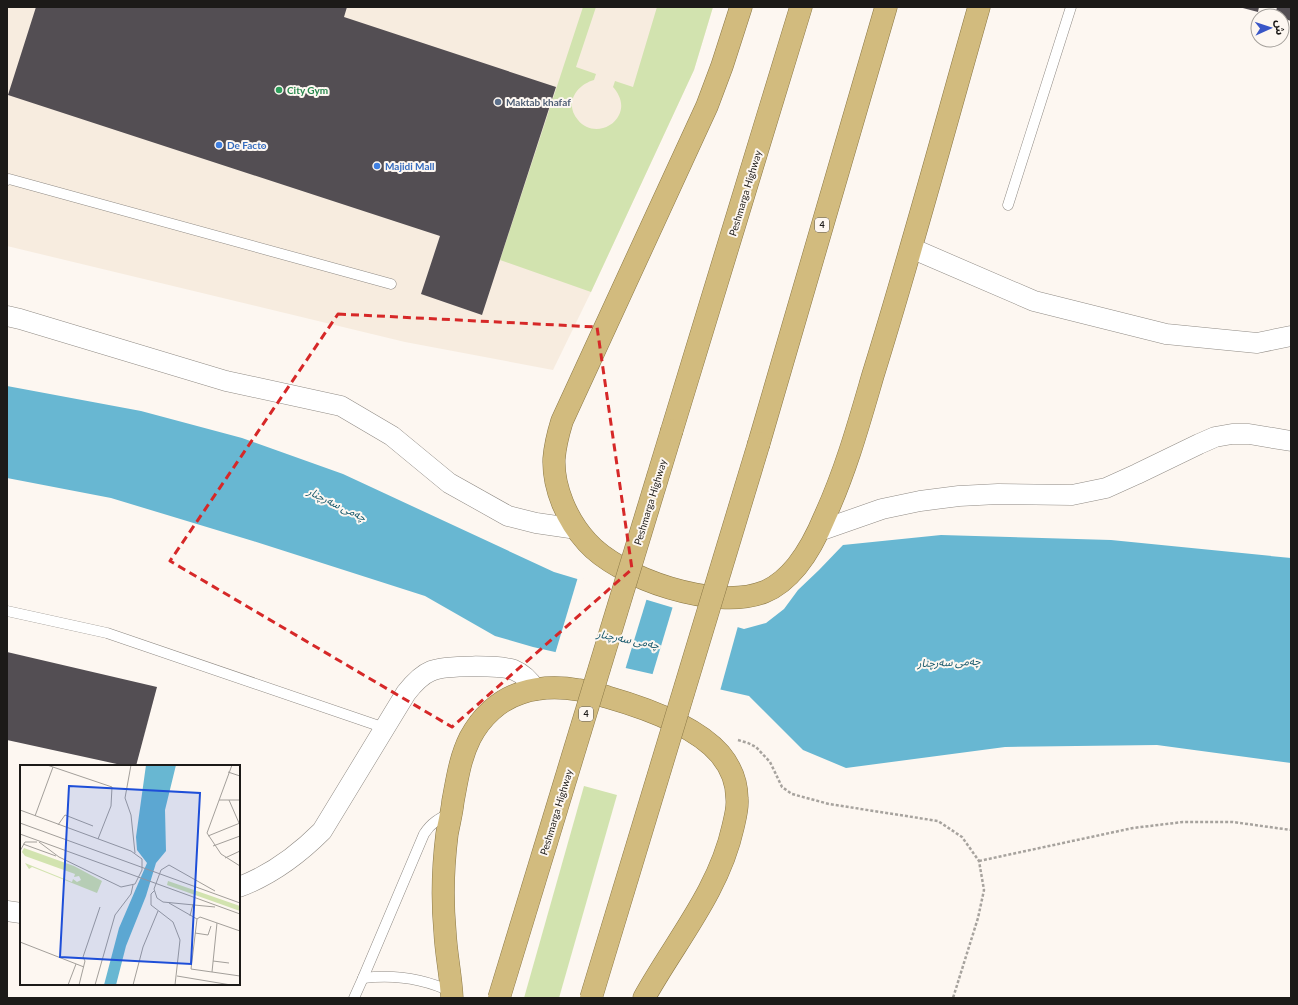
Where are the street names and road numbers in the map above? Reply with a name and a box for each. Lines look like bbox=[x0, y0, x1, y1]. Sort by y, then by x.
street label: Peshmarga Highway bbox=[726, 148, 764, 237]
road number: 4 bbox=[815, 218, 829, 232]
street label: Peshmarga Highway bbox=[631, 457, 669, 546]
road number: 4 bbox=[579, 707, 593, 721]
street label: Peshmarga Highway bbox=[537, 767, 575, 856]

